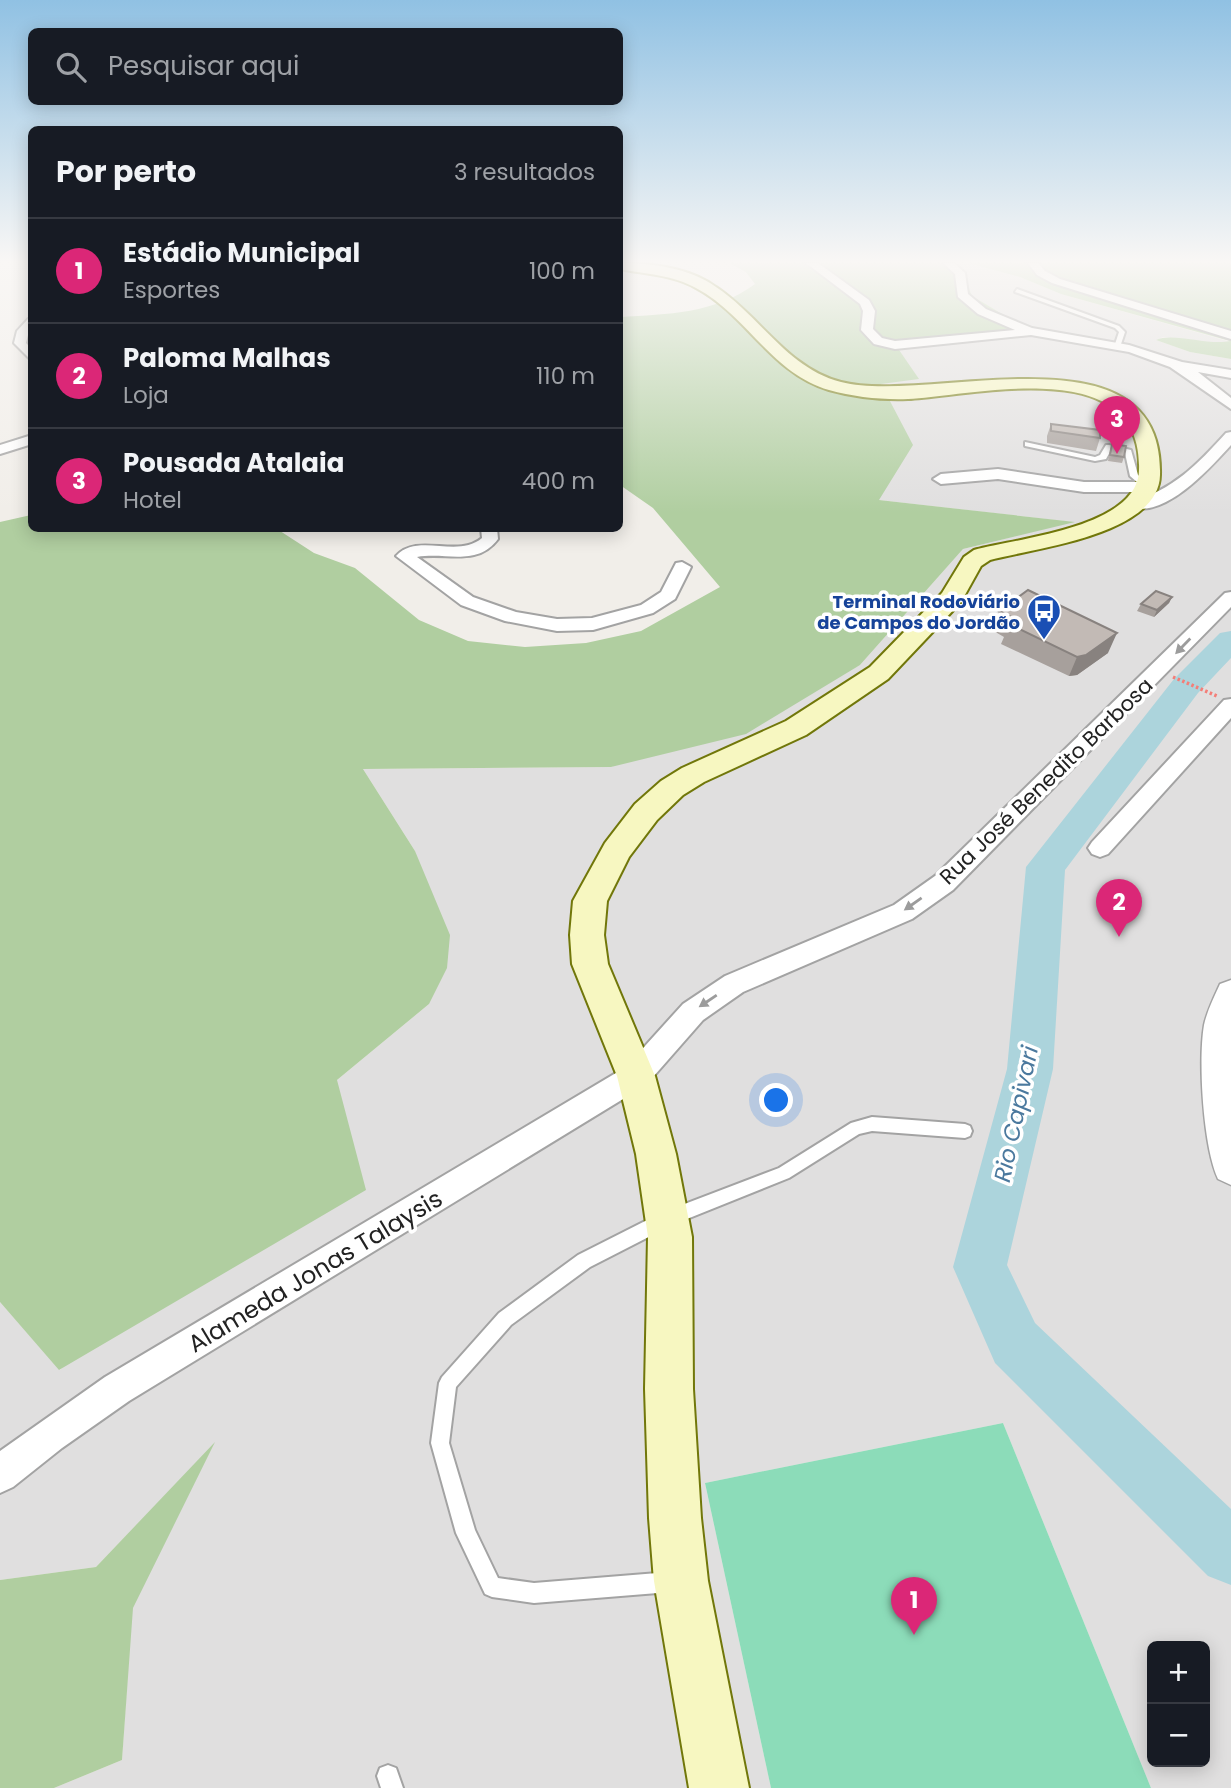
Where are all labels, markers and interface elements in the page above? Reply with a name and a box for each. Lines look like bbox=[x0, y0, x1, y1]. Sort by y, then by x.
search box bbox=[28, 28, 623, 105]
icon: search bbox=[52, 48, 90, 86]
text: Pesquisar aqui bbox=[108, 48, 299, 84]
text: Por perto bbox=[56, 150, 196, 193]
text: 3 resultados bbox=[454, 156, 595, 188]
text: Estádio Municipal bbox=[123, 235, 360, 271]
text: 1 bbox=[75, 255, 83, 287]
text: 100 m bbox=[529, 255, 595, 287]
text: Esportes bbox=[123, 274, 220, 306]
text: Paloma Malhas bbox=[123, 340, 331, 376]
text: 2 bbox=[72, 360, 86, 392]
text: 110 m bbox=[536, 360, 595, 392]
text: Loja bbox=[123, 379, 169, 411]
pin: 3 bbox=[1094, 396, 1140, 454]
text: Pousada Atalaia bbox=[123, 445, 344, 481]
text: 3 bbox=[72, 465, 86, 497]
text: 400 m bbox=[522, 465, 595, 497]
text: Hotel bbox=[123, 484, 182, 516]
place label: Terminal Rodoviário de Campos do Jordão bbox=[817, 589, 1020, 635]
bus stop icon: Terminal Rodoviário de Campos do Jordão bbox=[1025, 592, 1063, 641]
one-way arrow bbox=[1175, 637, 1192, 654]
street label: Rua José Benedito Barbosa bbox=[933, 671, 1159, 891]
pin: 2 bbox=[1096, 879, 1142, 937]
one-way arrow bbox=[904, 897, 922, 911]
one-way arrow bbox=[699, 994, 717, 1008]
water label: Rio Capivari bbox=[986, 1043, 1046, 1185]
your location bbox=[759, 1083, 793, 1117]
street label: Alameda Jonas Talaysis bbox=[182, 1182, 448, 1360]
pin: 1 bbox=[891, 1577, 937, 1635]
map controls bbox=[1147, 1641, 1210, 1767]
button: + bbox=[1147, 1641, 1210, 1704]
button: − bbox=[1147, 1704, 1210, 1767]

